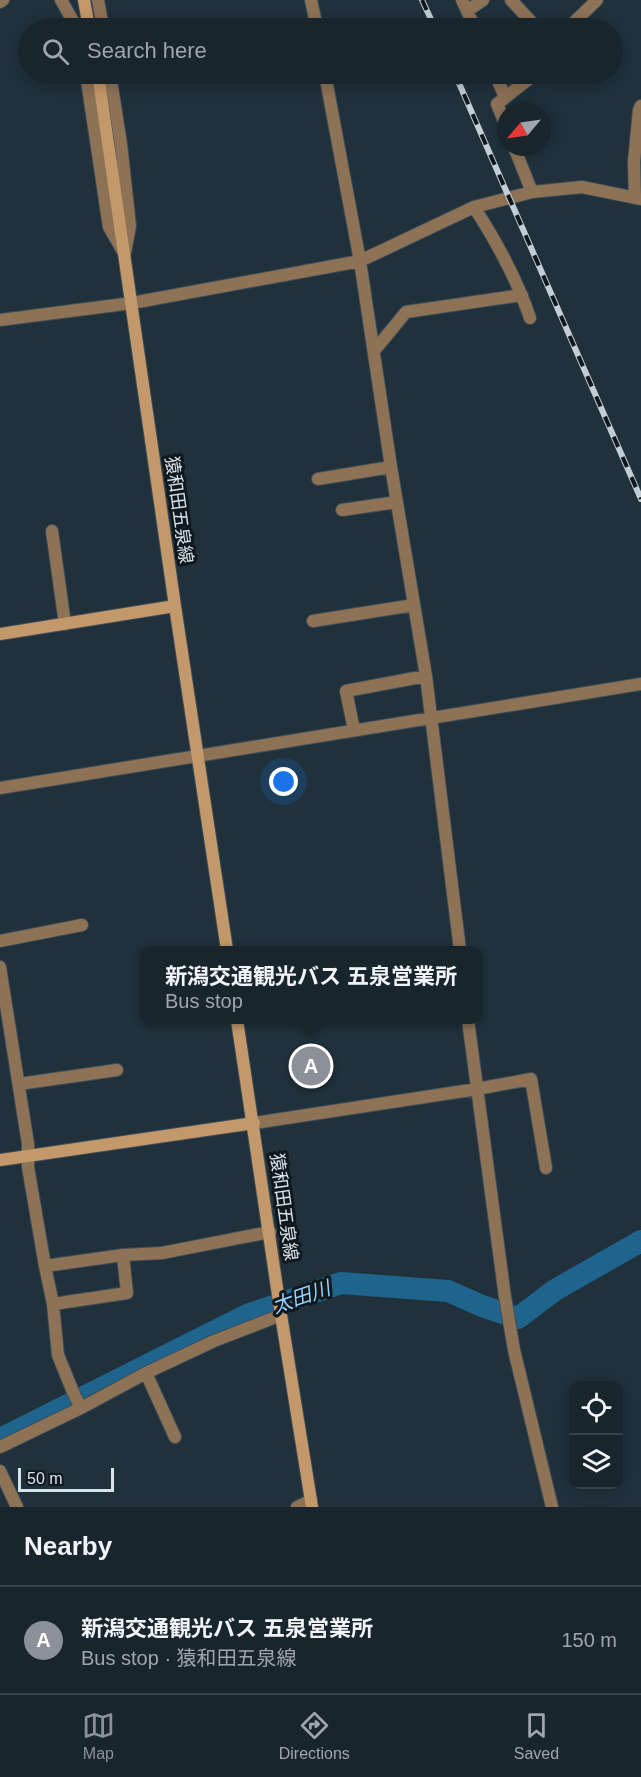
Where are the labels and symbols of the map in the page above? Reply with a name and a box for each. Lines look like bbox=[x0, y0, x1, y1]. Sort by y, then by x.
north arrow bbox=[497, 102, 551, 156]
street label: 猿和田五泉線 bbox=[162, 455, 196, 565]
your location bbox=[269, 767, 298, 796]
pin: A bbox=[292, 1044, 330, 1088]
street label: 猿和田五泉線 bbox=[267, 1152, 301, 1262]
water label: 太田川 bbox=[269, 1276, 335, 1317]
scale bar bbox=[18, 1465, 114, 1492]

